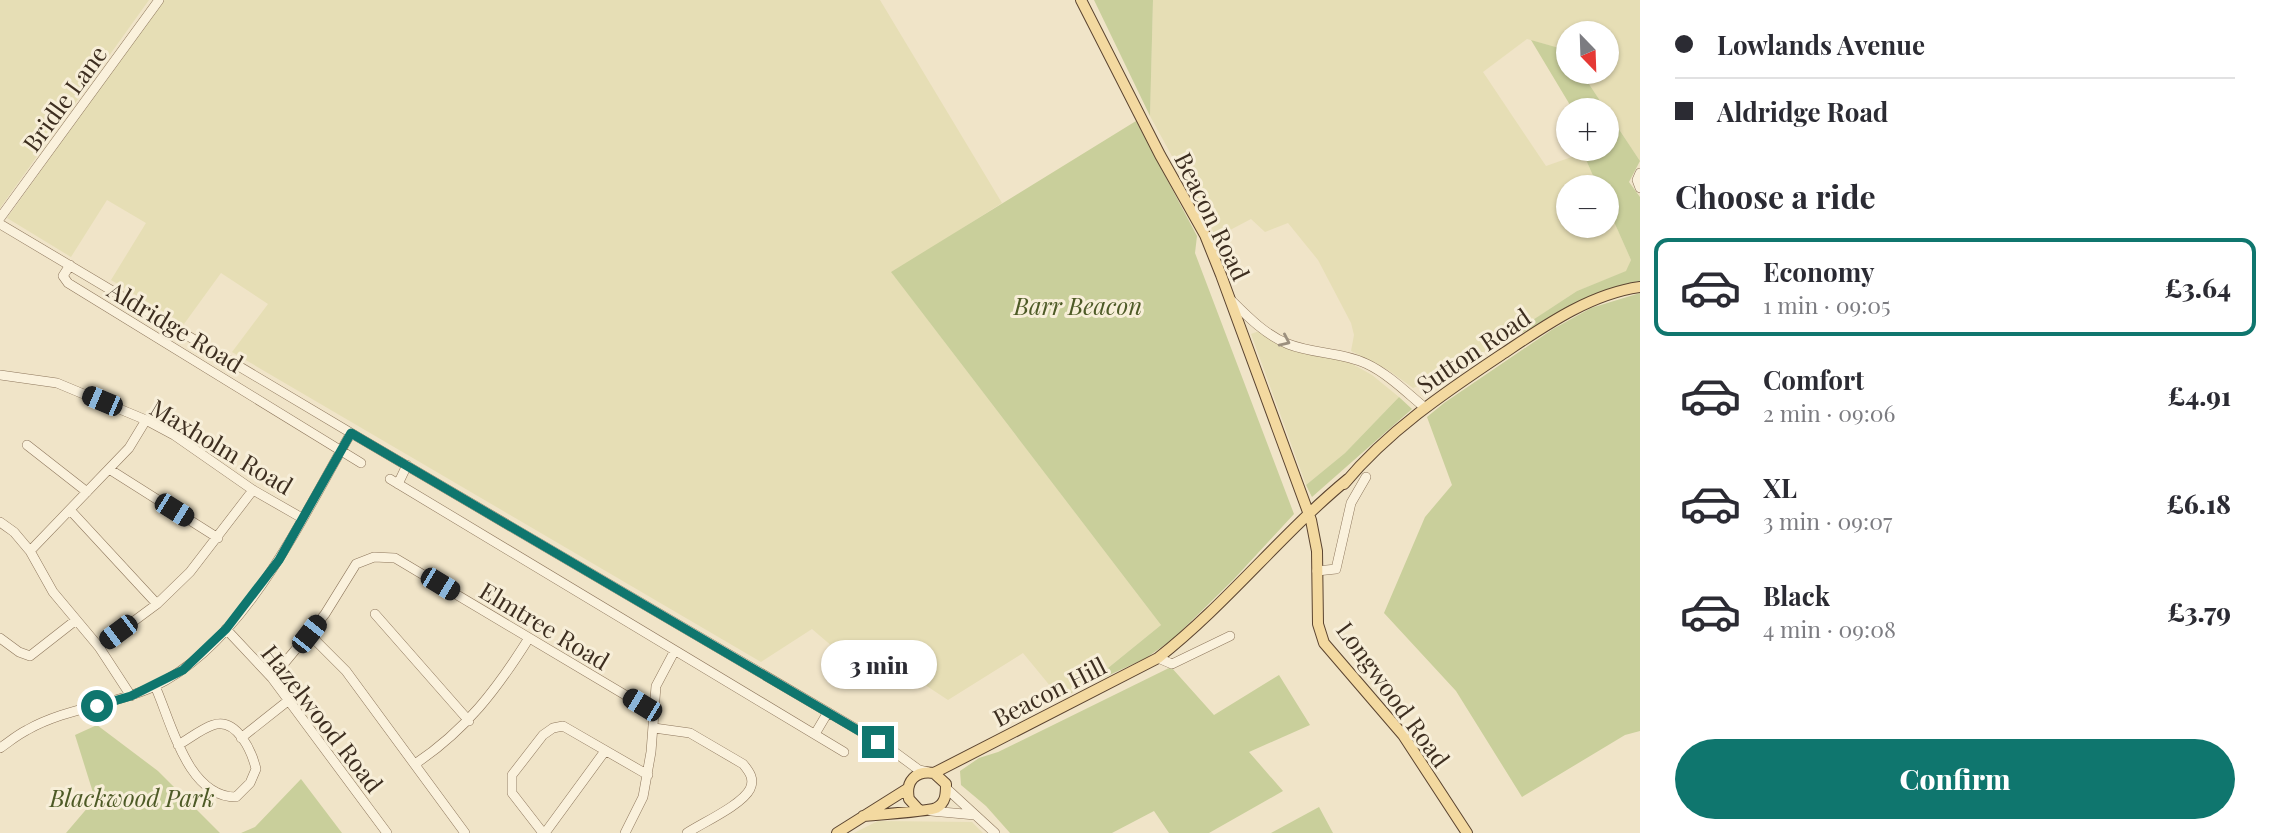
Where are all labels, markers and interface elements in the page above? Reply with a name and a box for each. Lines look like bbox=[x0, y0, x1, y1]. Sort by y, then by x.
north arrow bbox=[1556, 21, 1619, 84]
map controls bbox=[1556, 21, 1619, 238]
text: Lowlands Avenue bbox=[1717, 27, 1925, 62]
street label: Bridle Lane bbox=[15, 39, 113, 157]
text: Aldridge Road bbox=[1717, 94, 1888, 129]
button: + bbox=[1556, 98, 1619, 161]
street label: Beacon Road bbox=[1168, 147, 1258, 285]
text: Choose a ride bbox=[1675, 174, 1876, 217]
button: − bbox=[1556, 175, 1619, 238]
text: Economy bbox=[1763, 254, 1874, 289]
icon: car bbox=[1679, 256, 1742, 319]
text: £3.64 bbox=[2165, 270, 2231, 305]
street label: Aldridge Road bbox=[102, 272, 250, 379]
park label: Barr Beacon bbox=[1013, 289, 1142, 321]
text: 1 min · 09:05 bbox=[1763, 289, 1891, 320]
street label: Sutton Road bbox=[1410, 300, 1536, 400]
one-way arrow bbox=[1278, 333, 1290, 347]
text: Comfort bbox=[1763, 362, 1864, 397]
icon: car bbox=[1679, 364, 1742, 427]
text: £4.91 bbox=[2168, 378, 2231, 413]
car bbox=[79, 383, 126, 419]
street label: Maxholm Road bbox=[145, 391, 299, 501]
text: 2 min · 09:06 bbox=[1763, 397, 1895, 428]
text: XL bbox=[1763, 470, 1797, 505]
icon: car bbox=[1679, 472, 1742, 535]
text: £6.18 bbox=[2166, 486, 2231, 521]
car bbox=[151, 490, 198, 530]
text: 3 min · 09:07 bbox=[1763, 505, 1892, 536]
car bbox=[417, 564, 464, 604]
street label: Elmtree Road bbox=[474, 574, 616, 676]
text: Black bbox=[1763, 578, 1830, 613]
icon: car bbox=[1679, 580, 1742, 643]
text: £3.79 bbox=[2167, 594, 2231, 629]
car bbox=[95, 611, 142, 653]
car bbox=[288, 611, 331, 657]
text: 4 min · 09:08 bbox=[1763, 613, 1896, 644]
street label: Longwood Road bbox=[1330, 615, 1458, 773]
street label: Hazelwood Road bbox=[255, 637, 391, 799]
callout: 3 min bbox=[820, 640, 936, 690]
text: 3 min bbox=[849, 649, 909, 680]
street label: Beacon Hill bbox=[987, 649, 1111, 733]
car bbox=[619, 685, 666, 725]
route start bbox=[81, 690, 113, 722]
route end bbox=[862, 726, 894, 758]
button: Confirm bbox=[1675, 739, 2235, 819]
park label: Blackwood Park bbox=[48, 781, 215, 813]

